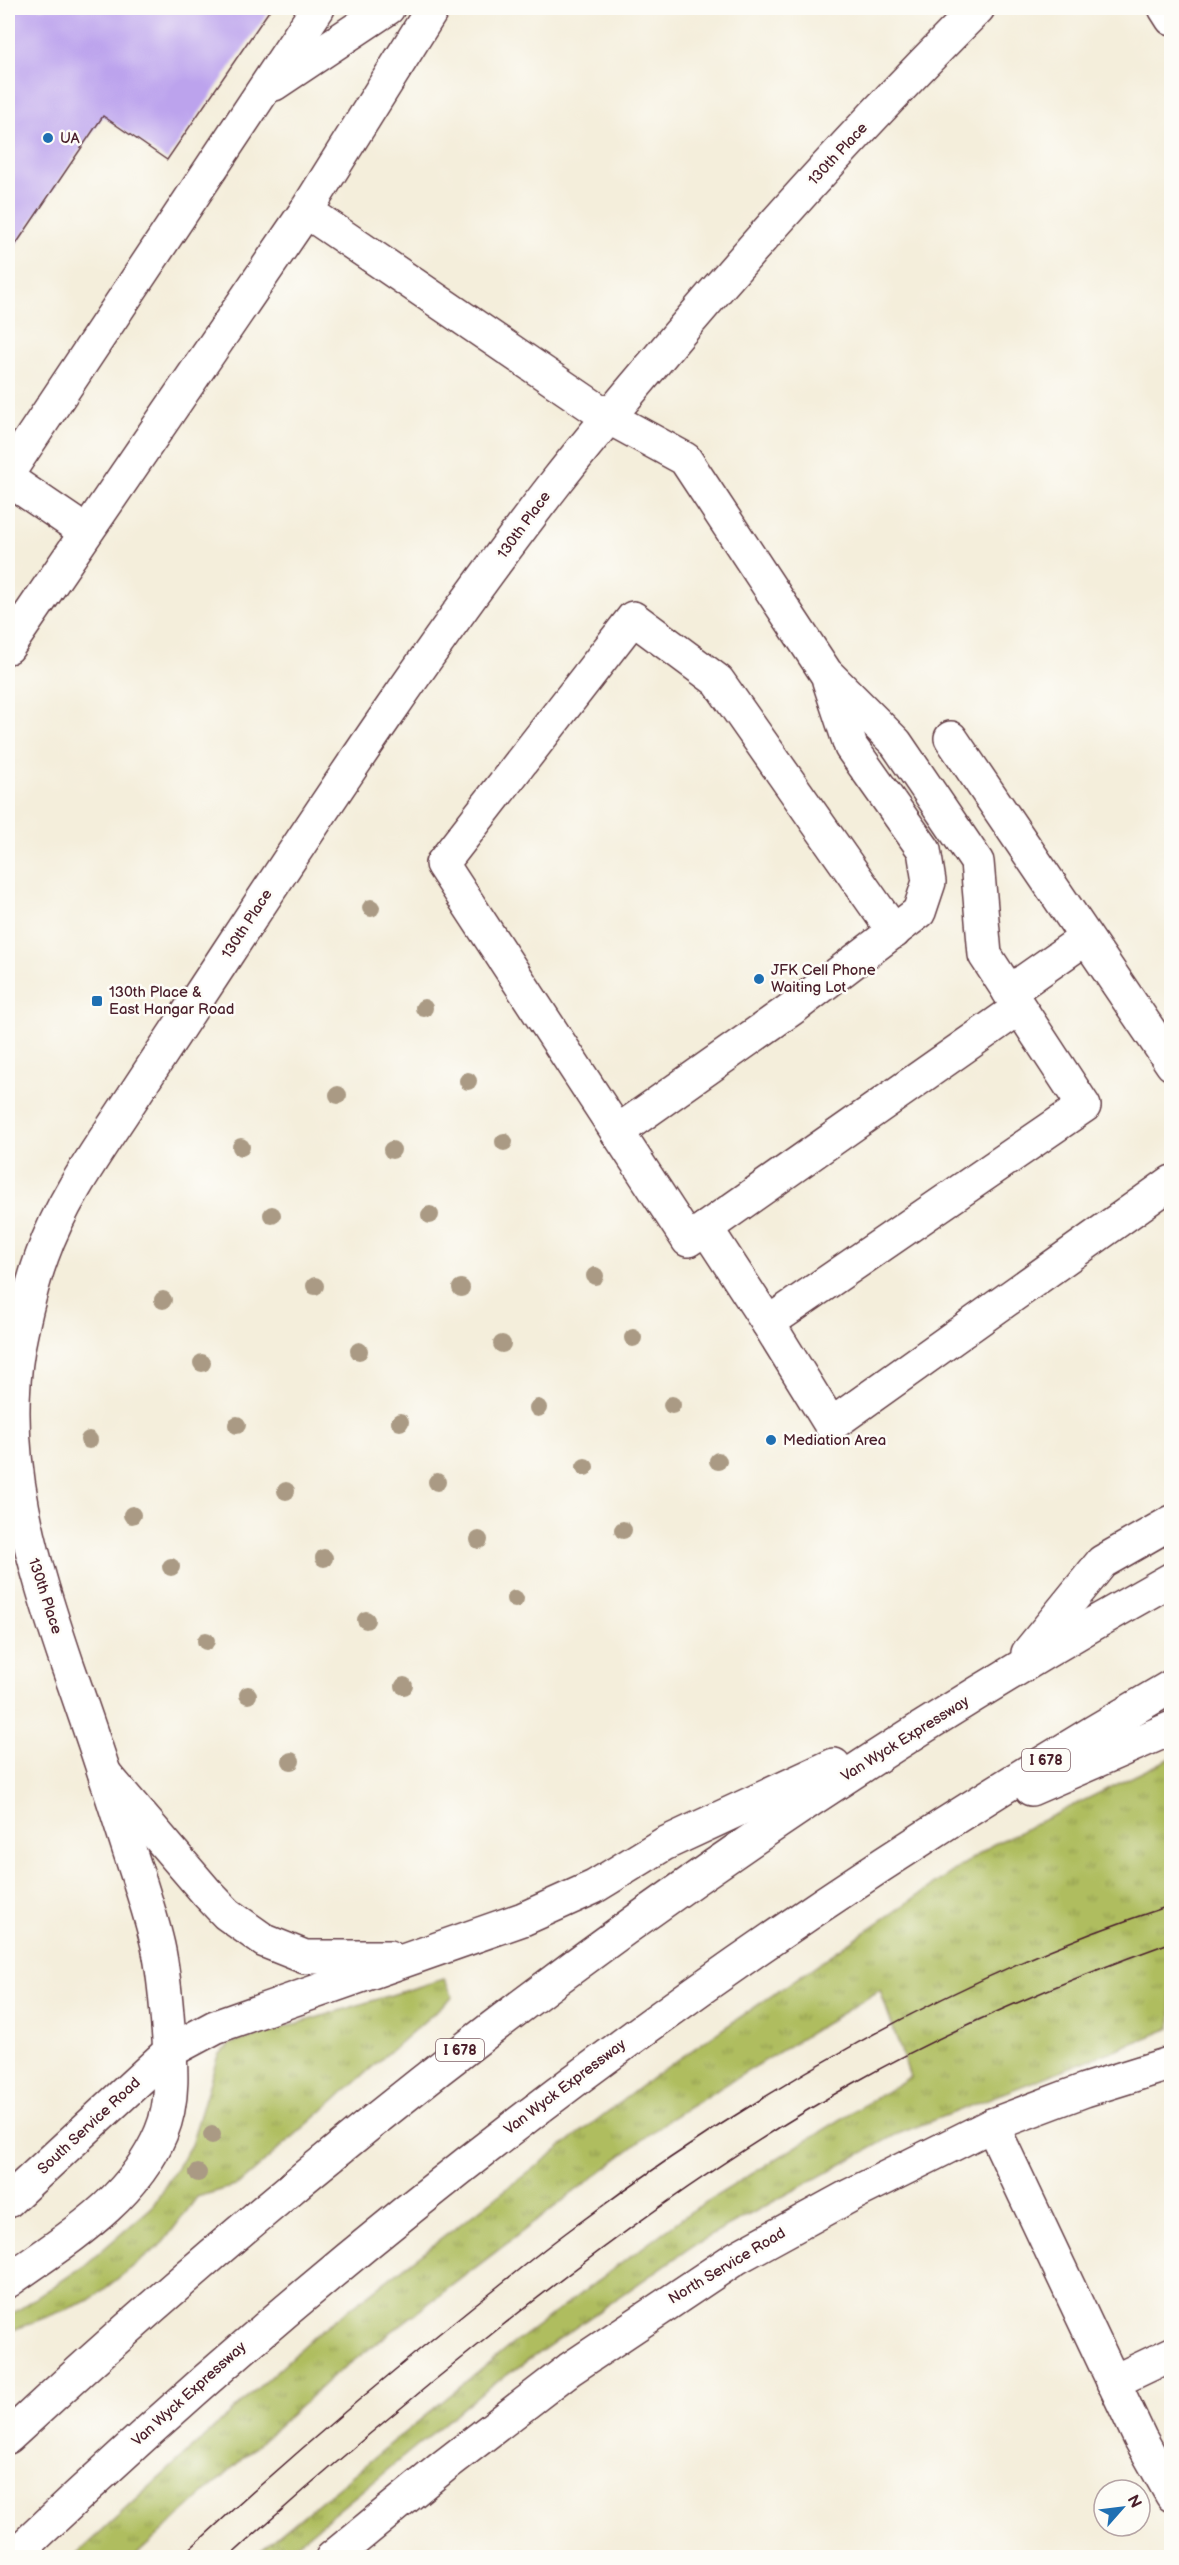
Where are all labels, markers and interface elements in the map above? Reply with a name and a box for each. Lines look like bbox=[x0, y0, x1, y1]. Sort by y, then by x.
street label: 130th Place bbox=[804, 119, 872, 189]
place label: UA bbox=[60, 129, 81, 148]
marker: UA bbox=[41, 131, 55, 145]
street label: 130th Place bbox=[493, 487, 555, 562]
street label: 130th Place bbox=[218, 886, 276, 962]
place label: JFK Cell Phone Waiting Lot bbox=[771, 961, 876, 997]
marker: JFK Cell Phone Waiting Lot bbox=[752, 972, 766, 986]
place label: 130th Place & East Hangar Road bbox=[109, 983, 234, 1019]
marker: 130th Place & East Hangar Road bbox=[90, 994, 104, 1008]
place label: Mediation Area bbox=[783, 1431, 886, 1450]
marker: Mediation Area bbox=[764, 1433, 778, 1447]
street label: 130th Place bbox=[24, 1556, 66, 1637]
street label: Van Wyck Expressway bbox=[837, 1692, 973, 1786]
road number: I 678 bbox=[1022, 1749, 1070, 1771]
street label: Van Wyck Expressway bbox=[500, 2035, 630, 2139]
road number: I 678 bbox=[436, 2039, 484, 2061]
street label: South Service Road bbox=[34, 2073, 144, 2179]
street label: North Service Road bbox=[665, 2224, 789, 2308]
street label: Van Wyck Expressway bbox=[128, 2337, 250, 2450]
north arrow bbox=[1092, 2478, 1152, 2538]
text: N bbox=[1123, 2492, 1145, 2511]

